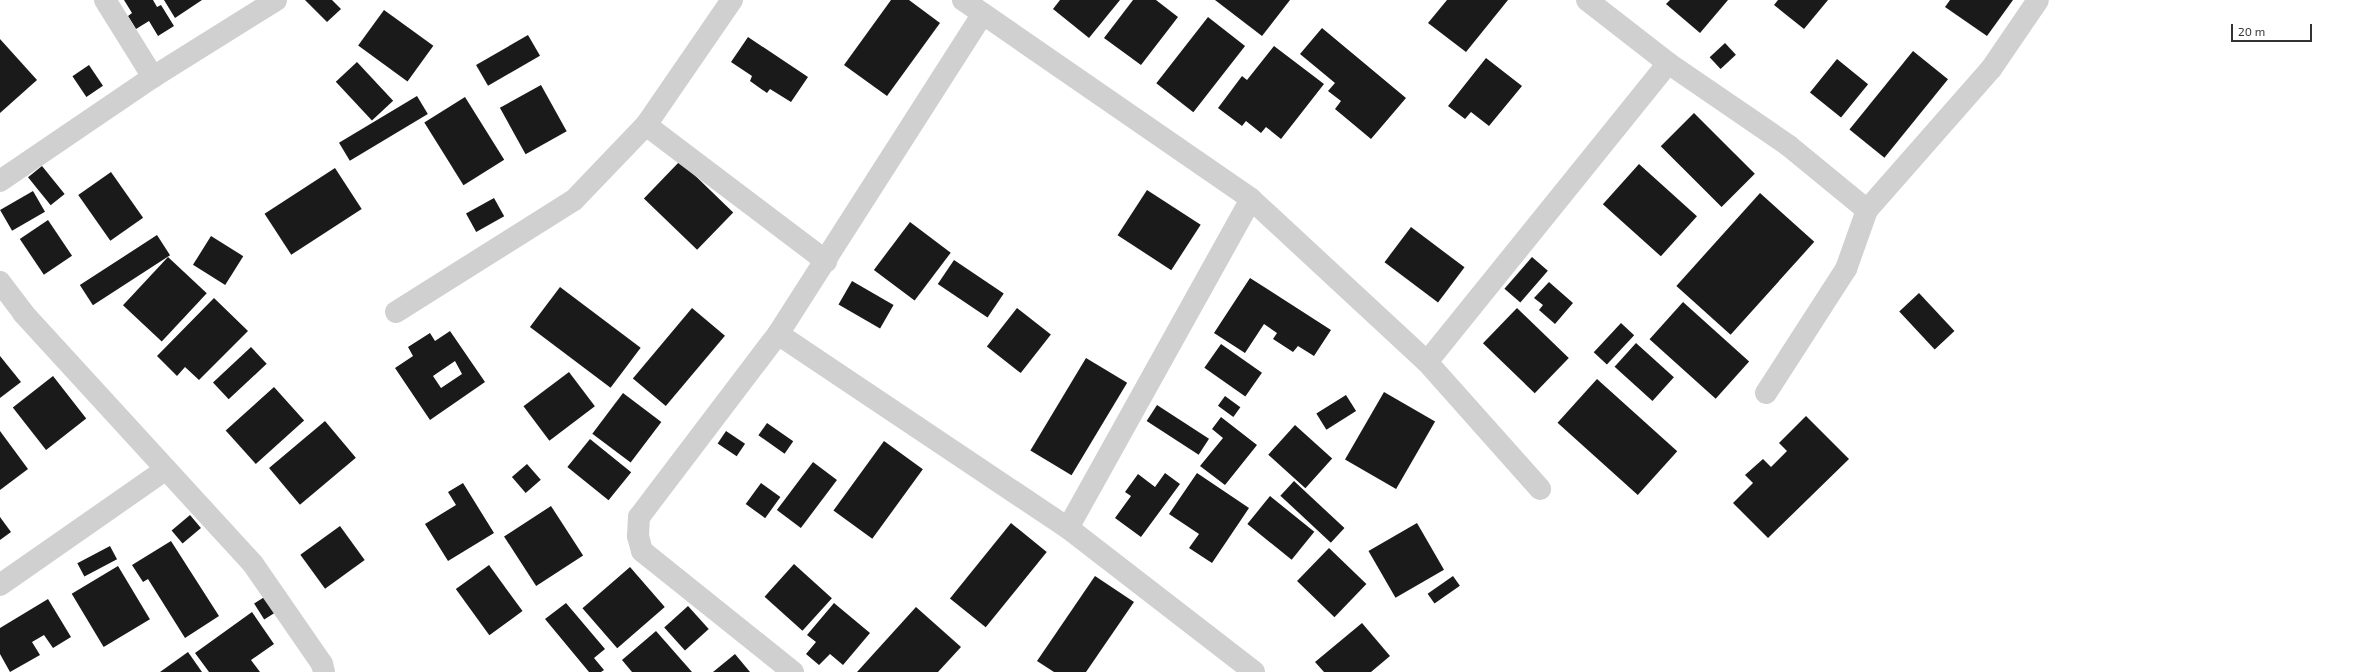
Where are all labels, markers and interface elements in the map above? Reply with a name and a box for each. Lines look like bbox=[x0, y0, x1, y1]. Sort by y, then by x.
scale bar bbox=[2233, 16, 2314, 42]
text: 20 m bbox=[2238, 24, 2265, 38]

